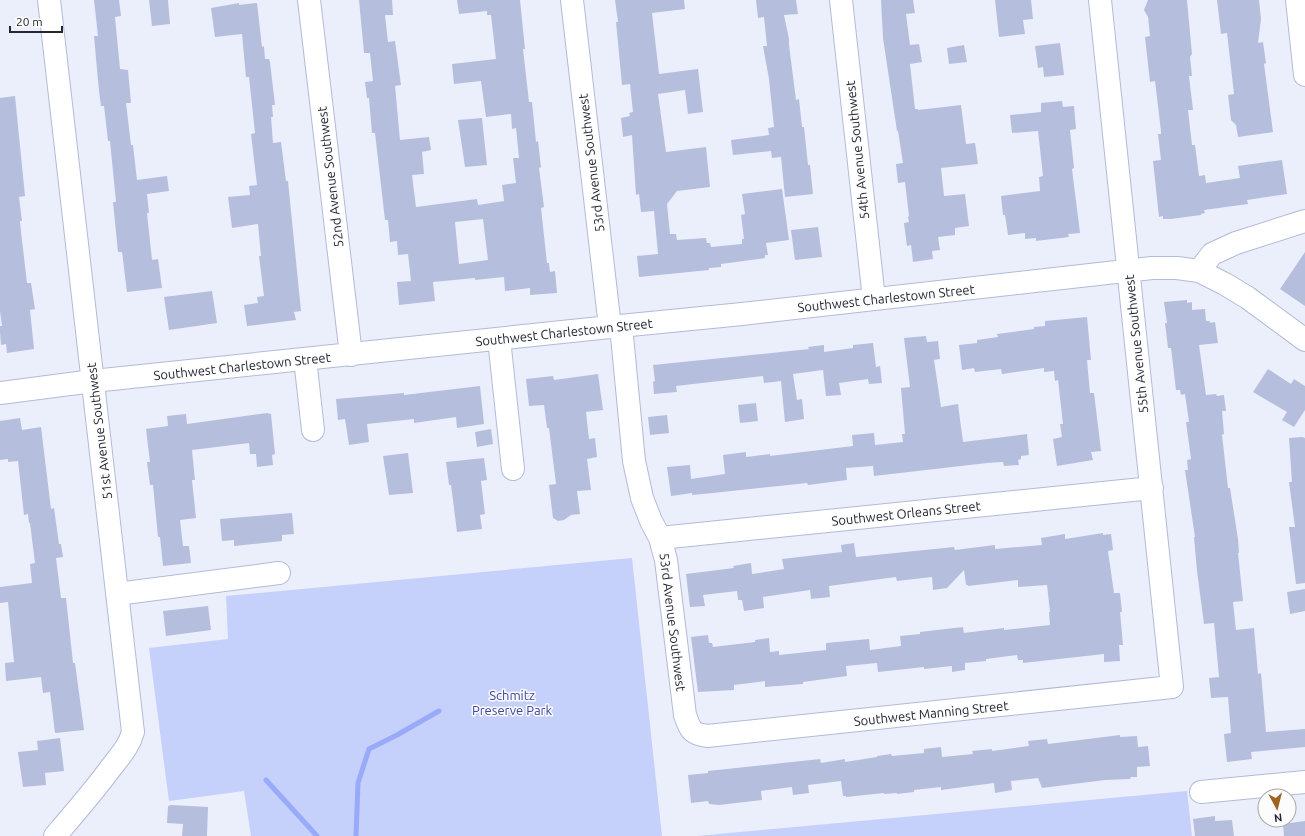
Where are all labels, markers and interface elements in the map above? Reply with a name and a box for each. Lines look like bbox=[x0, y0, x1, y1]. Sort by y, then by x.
scale bar bbox=[10, 8, 62, 34]
text: 20 m bbox=[16, 15, 43, 28]
street label: 54th Avenue Southwest bbox=[843, 80, 871, 220]
street label: 53rd Avenue Southwest bbox=[576, 93, 606, 233]
street label: 52nd Avenue Southwest bbox=[314, 106, 346, 248]
street label: 55th Avenue Southwest bbox=[1122, 274, 1150, 414]
street label: Southwest Charlestown Street bbox=[797, 282, 975, 314]
street label: Southwest Charlestown Street bbox=[475, 316, 653, 348]
street label: Southwest Charlestown Street bbox=[153, 350, 331, 382]
street label: 51st Avenue Southwest bbox=[84, 362, 114, 500]
street label: Southwest Orleans Street bbox=[831, 498, 981, 528]
street label: 53rd Avenue Southwest bbox=[658, 552, 688, 692]
park label: Schmitz Preserve Park bbox=[472, 688, 553, 717]
street label: Southwest Manning Street bbox=[853, 698, 1009, 728]
north arrow bbox=[1257, 788, 1297, 828]
text: N bbox=[1273, 811, 1283, 824]

